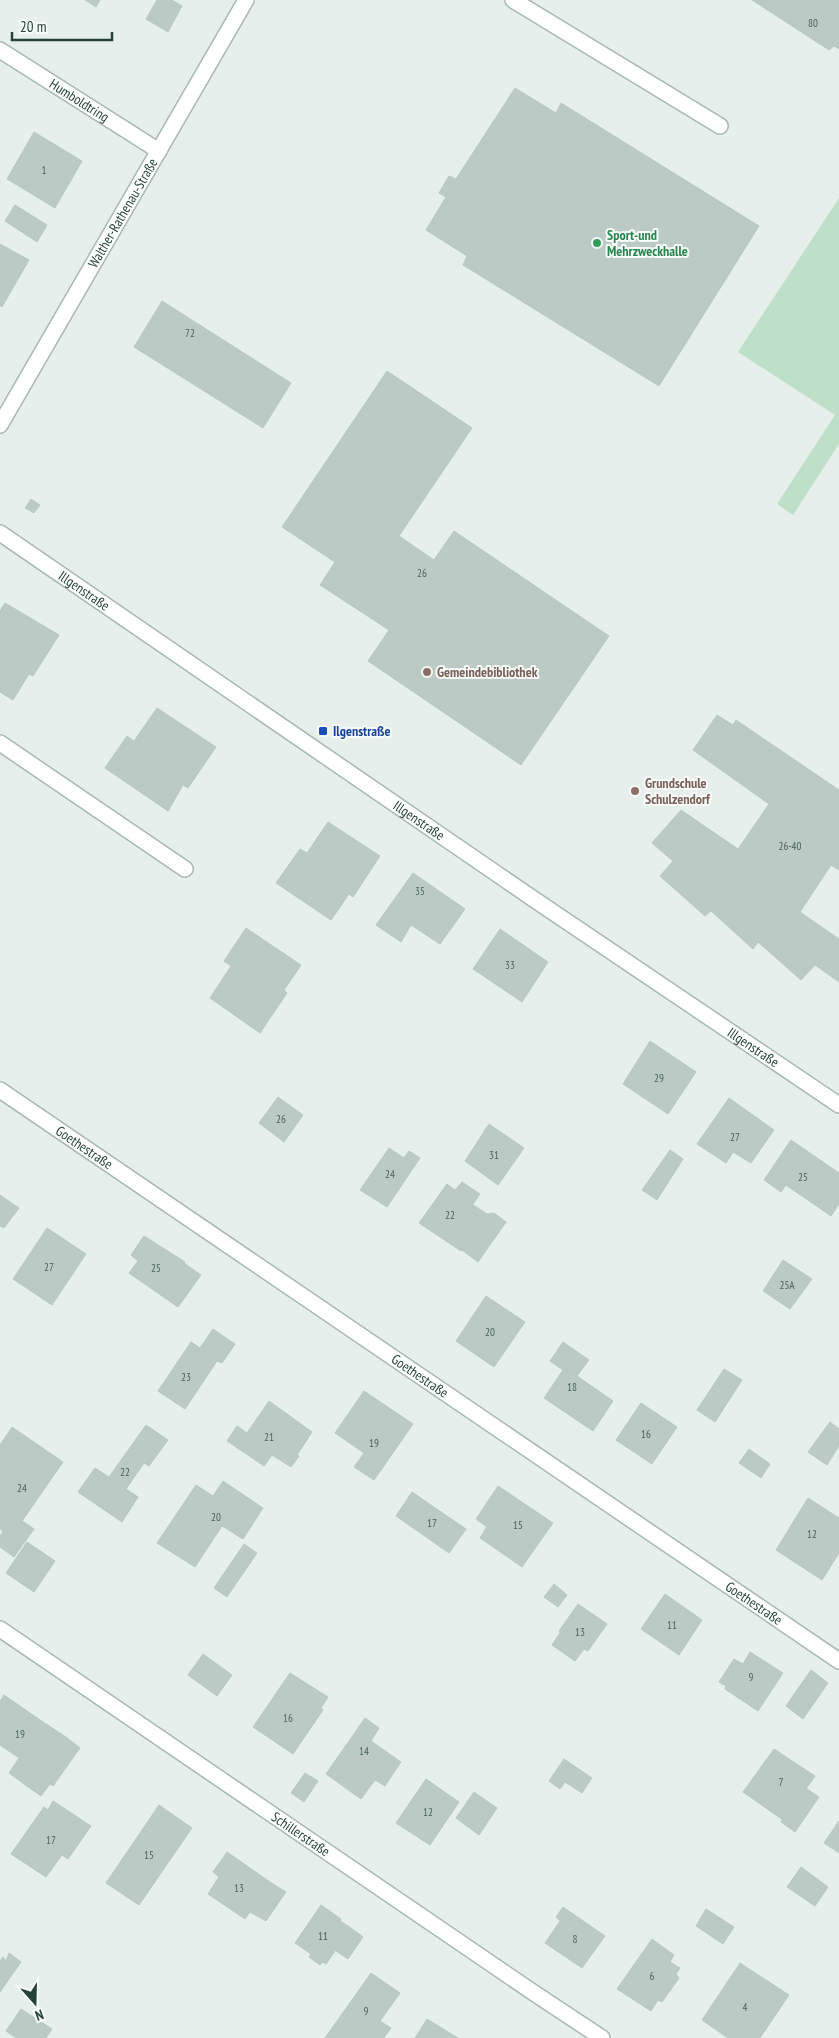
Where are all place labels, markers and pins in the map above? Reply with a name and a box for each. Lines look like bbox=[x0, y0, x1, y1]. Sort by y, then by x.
place label: Sport-und Mehrzweckhalle bbox=[607, 226, 688, 260]
marker: Sport-und Mehrzweckhalle bbox=[591, 237, 603, 249]
place label: Gemeindebibliothek bbox=[437, 663, 538, 681]
marker: Gemeindebibliothek bbox=[421, 666, 433, 678]
place label: Ilgenstraße bbox=[333, 722, 391, 740]
marker: Ilgenstraße bbox=[317, 725, 329, 737]
place label: Grundschule Schulzendorf bbox=[645, 774, 711, 808]
marker: Grundschule Schulzendorf bbox=[629, 785, 641, 797]

